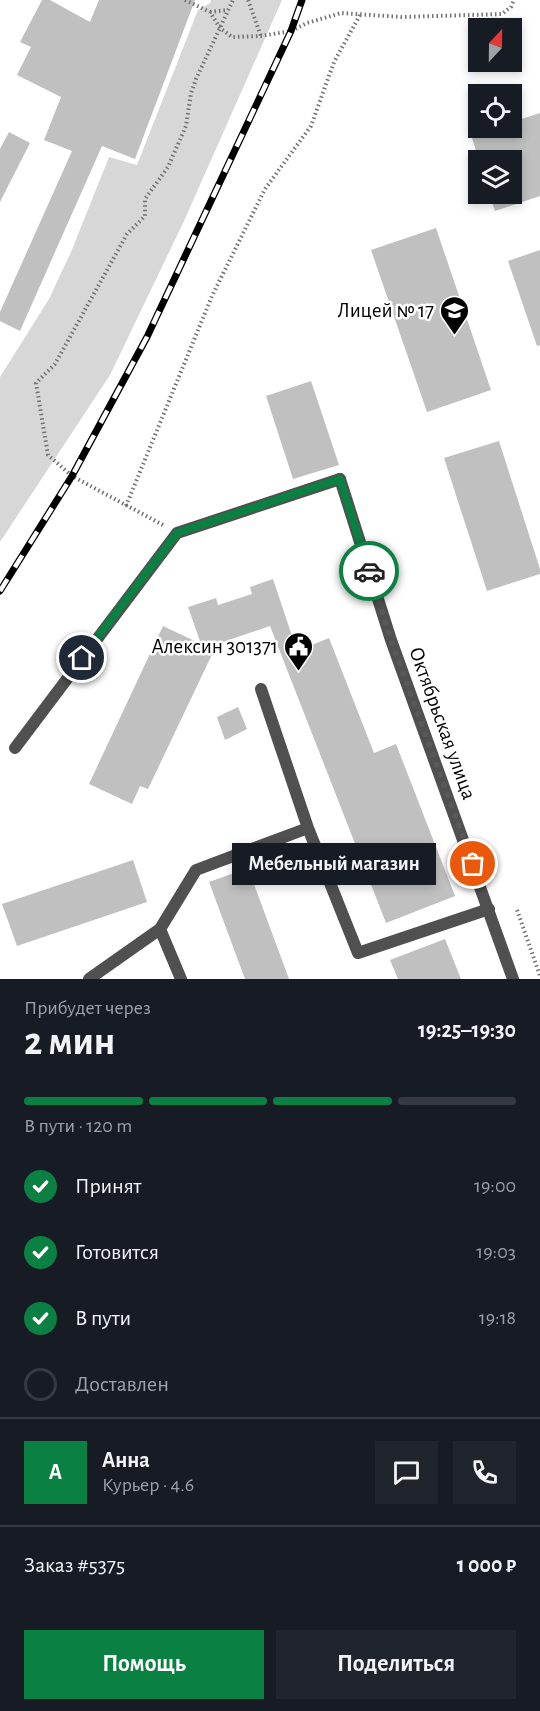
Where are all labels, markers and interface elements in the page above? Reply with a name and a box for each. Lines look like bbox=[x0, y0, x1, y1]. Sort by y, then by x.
north arrow bbox=[468, 18, 522, 72]
map controls bbox=[468, 18, 522, 204]
button: locate bbox=[468, 84, 522, 138]
button: layers bbox=[468, 150, 522, 204]
school or university icon: Лицей № 17 bbox=[439, 294, 471, 336]
place label: Лицей № 17 bbox=[337, 300, 434, 321]
courier bbox=[339, 541, 399, 601]
icon: car bbox=[353, 555, 386, 588]
public building icon: Алексин 301371 bbox=[283, 630, 315, 672]
pin bbox=[56, 632, 107, 683]
place label: Алексин 301371 bbox=[151, 636, 278, 657]
icon: home bbox=[65, 641, 98, 674]
street label: Октябрьская улица bbox=[405, 644, 480, 803]
pin bbox=[447, 838, 498, 889]
callout: Мебельный магазин bbox=[233, 843, 437, 885]
icon: bag bbox=[456, 847, 489, 880]
text: Мебельный магазин bbox=[248, 854, 420, 874]
text: Прибудет через bbox=[24, 998, 151, 1018]
text: 19:25–19:30 bbox=[418, 1019, 516, 1041]
text: 2 мин bbox=[24, 1023, 115, 1062]
text: В пути · 120 m bbox=[24, 1116, 132, 1136]
icon: check bbox=[24, 1170, 57, 1203]
text: Принят bbox=[75, 1175, 141, 1197]
text: 19:00 bbox=[474, 1176, 516, 1196]
icon: check bbox=[24, 1236, 57, 1269]
text: Готовится bbox=[75, 1241, 159, 1263]
text: 19:03 bbox=[476, 1242, 516, 1262]
icon: check bbox=[24, 1302, 57, 1335]
text: В пути bbox=[75, 1307, 131, 1329]
text: 19:18 bbox=[479, 1308, 516, 1328]
text: Доставлен bbox=[75, 1373, 169, 1395]
button: chat bbox=[375, 1441, 438, 1504]
button: phone bbox=[453, 1441, 516, 1504]
text: Анна bbox=[102, 1449, 150, 1471]
text: А bbox=[49, 1461, 62, 1483]
text: Курьер · 4.6 bbox=[102, 1475, 194, 1495]
text: Заказ #5375 bbox=[24, 1554, 125, 1576]
text: 1 000 ₽ bbox=[457, 1554, 516, 1576]
button: Помощь bbox=[24, 1630, 264, 1699]
button: Поделиться bbox=[276, 1630, 516, 1699]

